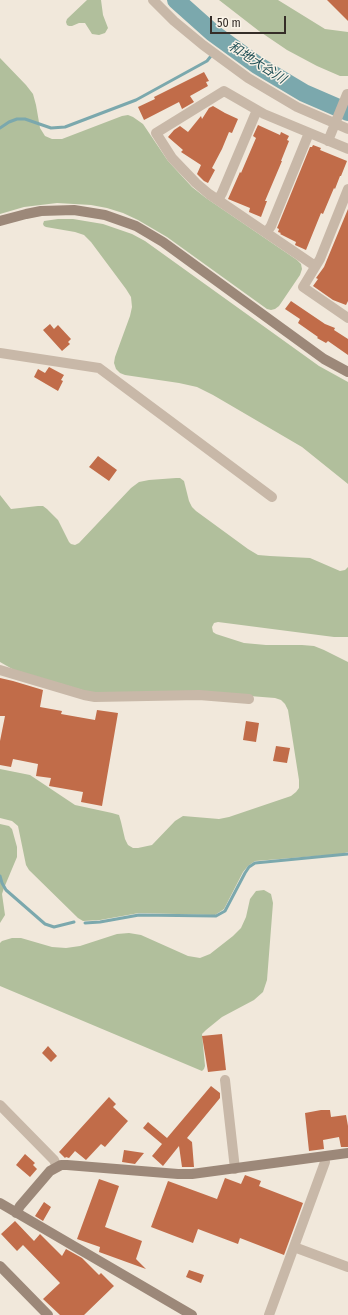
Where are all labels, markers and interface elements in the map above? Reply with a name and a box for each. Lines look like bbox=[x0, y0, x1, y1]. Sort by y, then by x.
scale bar bbox=[212, 8, 288, 34]
text: 50 m bbox=[217, 16, 241, 30]
water label: 和地大谷川 bbox=[225, 39, 289, 87]

